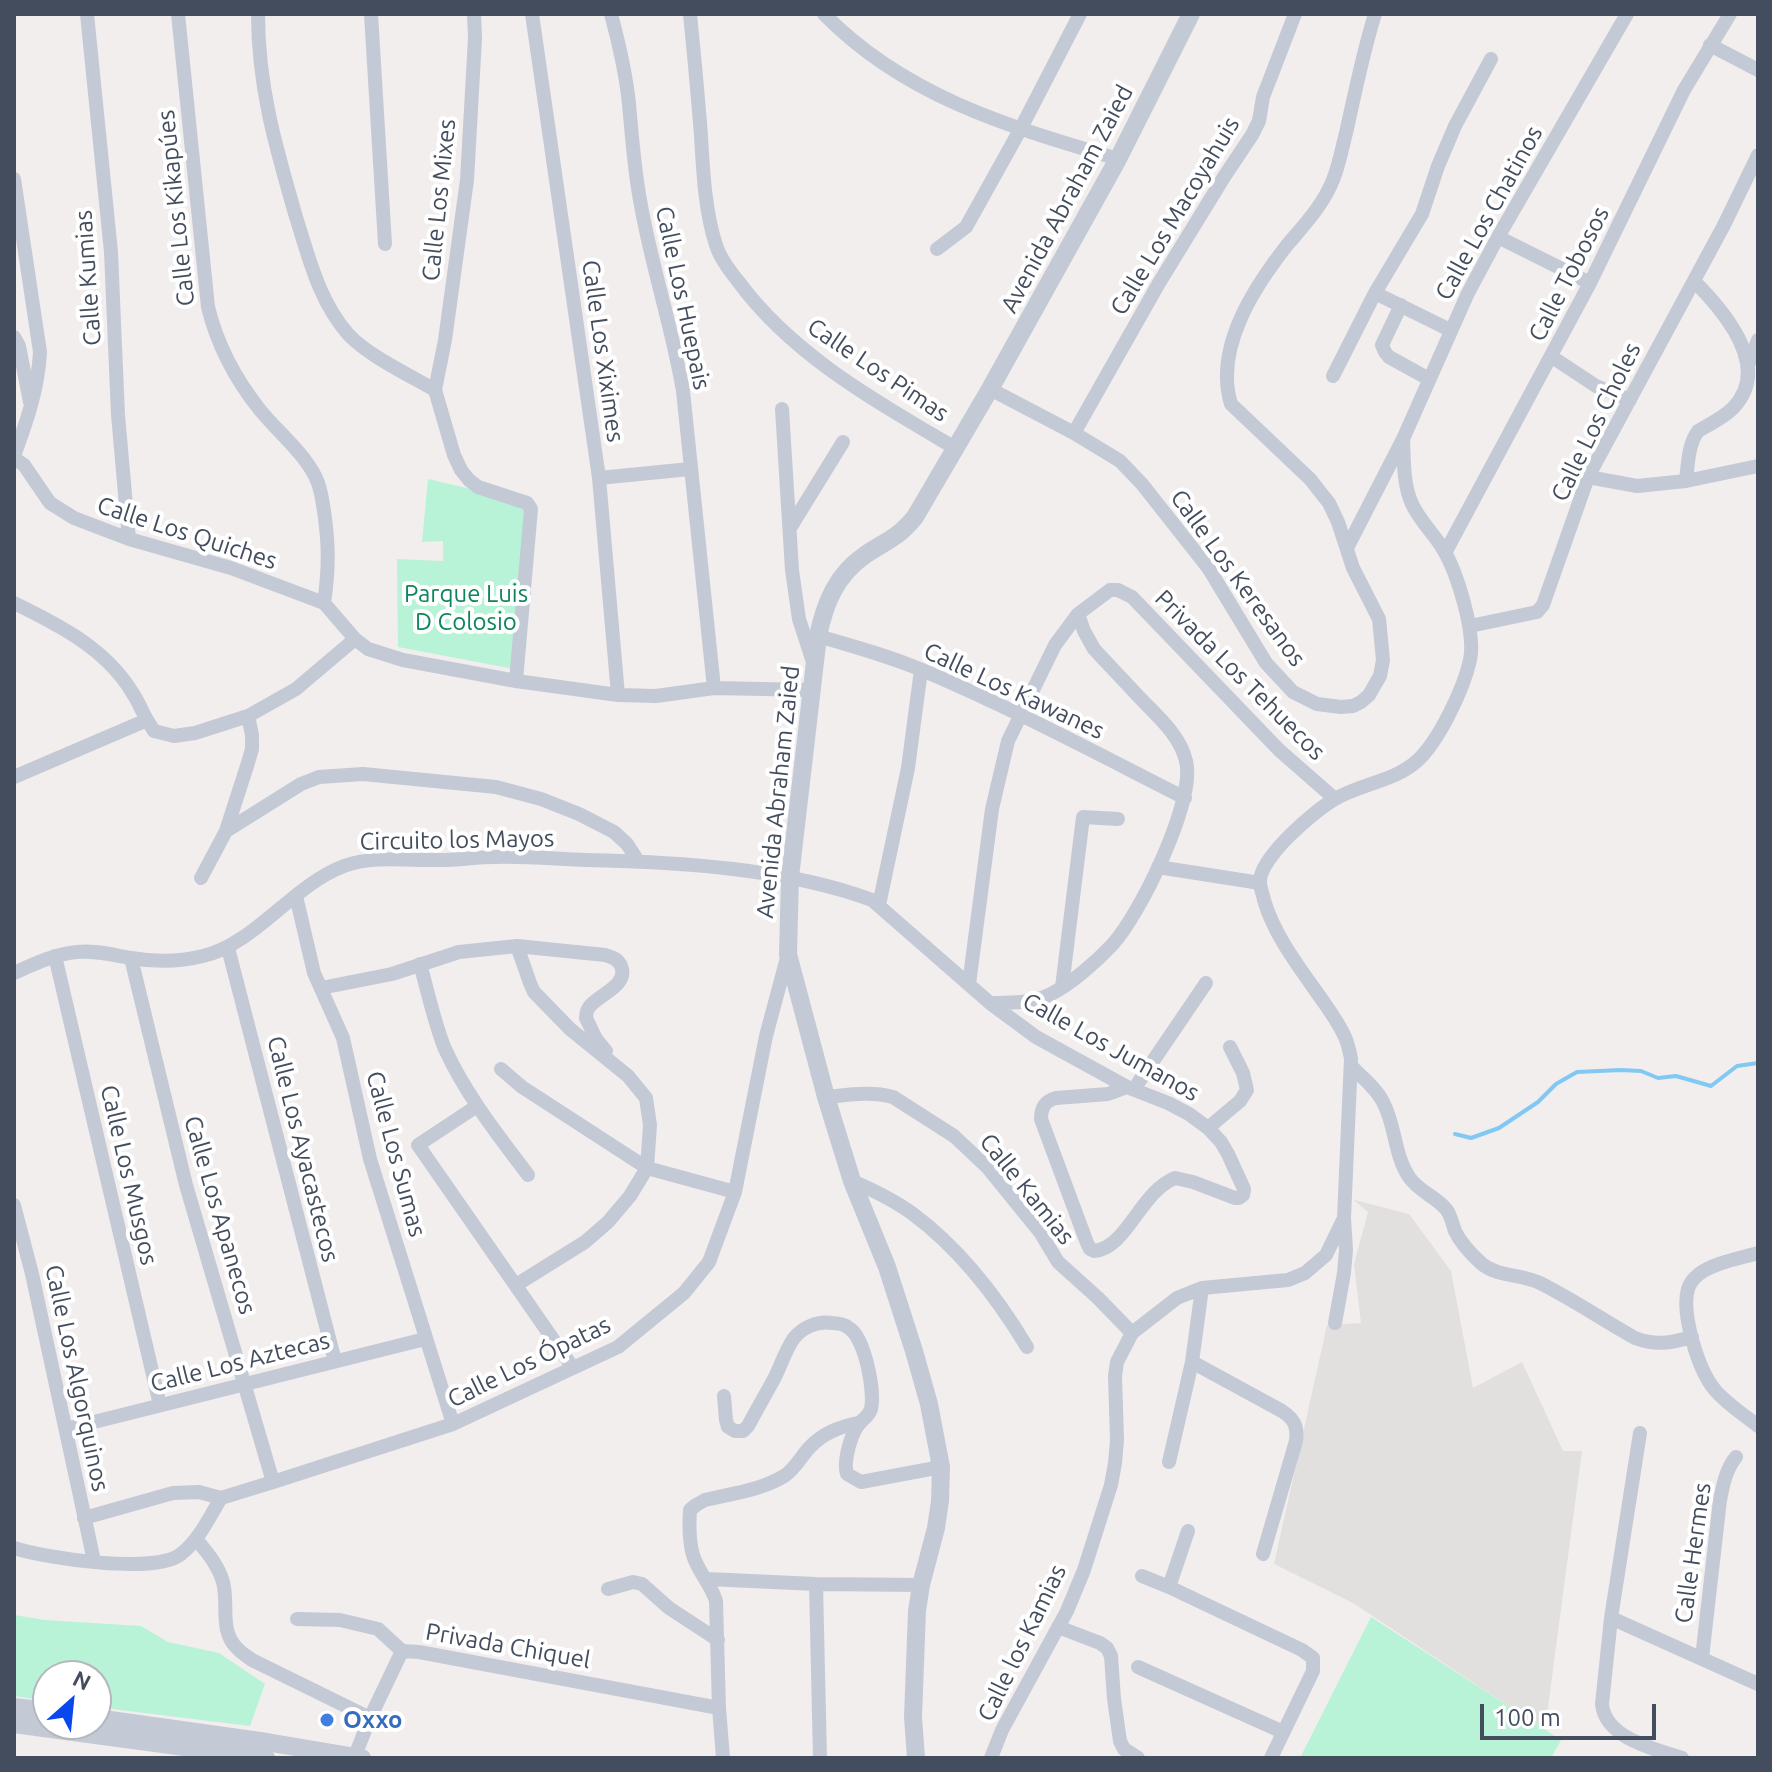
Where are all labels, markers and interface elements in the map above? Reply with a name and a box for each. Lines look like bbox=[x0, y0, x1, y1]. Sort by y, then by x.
street label: Avenida Abraham Zaied bbox=[995, 80, 1139, 318]
street label: Calle Los Kikapúes bbox=[151, 108, 201, 308]
street label: Calle Los Macoyahuis bbox=[1104, 112, 1246, 320]
street label: Calle Los Mixes bbox=[416, 118, 462, 282]
street label: Calle Los Chatinos bbox=[1429, 121, 1549, 305]
street label: Calle Tobosos bbox=[1523, 202, 1615, 346]
street label: Calle Los Huepais bbox=[649, 204, 717, 392]
street label: Calle Kumias bbox=[69, 209, 107, 347]
street label: Calle Los Xiximes bbox=[576, 258, 630, 444]
street label: Calle Los Pimas bbox=[802, 312, 954, 428]
street label: Calle Los Choles bbox=[1545, 338, 1647, 506]
street label: Calle Los Keresanos bbox=[1164, 484, 1312, 672]
street label: Calle Los Quiches bbox=[94, 490, 280, 576]
park label: Parque Luis D Colosio bbox=[404, 580, 528, 636]
street label: Privada Los Tehuecos bbox=[1149, 584, 1331, 766]
street label: Calle Los Kawanes bbox=[919, 637, 1109, 745]
street label: Avenida Abraham Zaied bbox=[750, 664, 806, 920]
street label: Circuito los Mayos bbox=[359, 824, 555, 856]
street label: Calle Los Jumanos bbox=[1018, 987, 1204, 1107]
street label: Calle Los Ayacastecos bbox=[261, 1033, 345, 1265]
street label: Calle Los Sumas bbox=[360, 1068, 432, 1240]
street label: Calle Los Musgos bbox=[94, 1082, 164, 1268]
street label: Calle Los Apanecos bbox=[178, 1112, 262, 1318]
street label: Calle Kamias bbox=[973, 1128, 1081, 1250]
street label: Calle Los Algorquinos bbox=[39, 1262, 115, 1494]
street label: Calle Los Ópatas bbox=[443, 1310, 615, 1414]
street label: Calle Los Aztecas bbox=[147, 1326, 333, 1398]
street label: Calle Hermes bbox=[1669, 1481, 1717, 1625]
street label: Calle los Kamias bbox=[972, 1560, 1072, 1726]
street label: Privada Chiquel bbox=[423, 1617, 593, 1675]
north arrow bbox=[32, 1660, 112, 1740]
text: N bbox=[69, 1665, 95, 1695]
scale bar bbox=[1484, 1688, 1660, 1738]
text: 100 m bbox=[1494, 1704, 1561, 1731]
place label: Oxxo bbox=[343, 1706, 403, 1734]
marker: Oxxo bbox=[318, 1711, 336, 1729]

